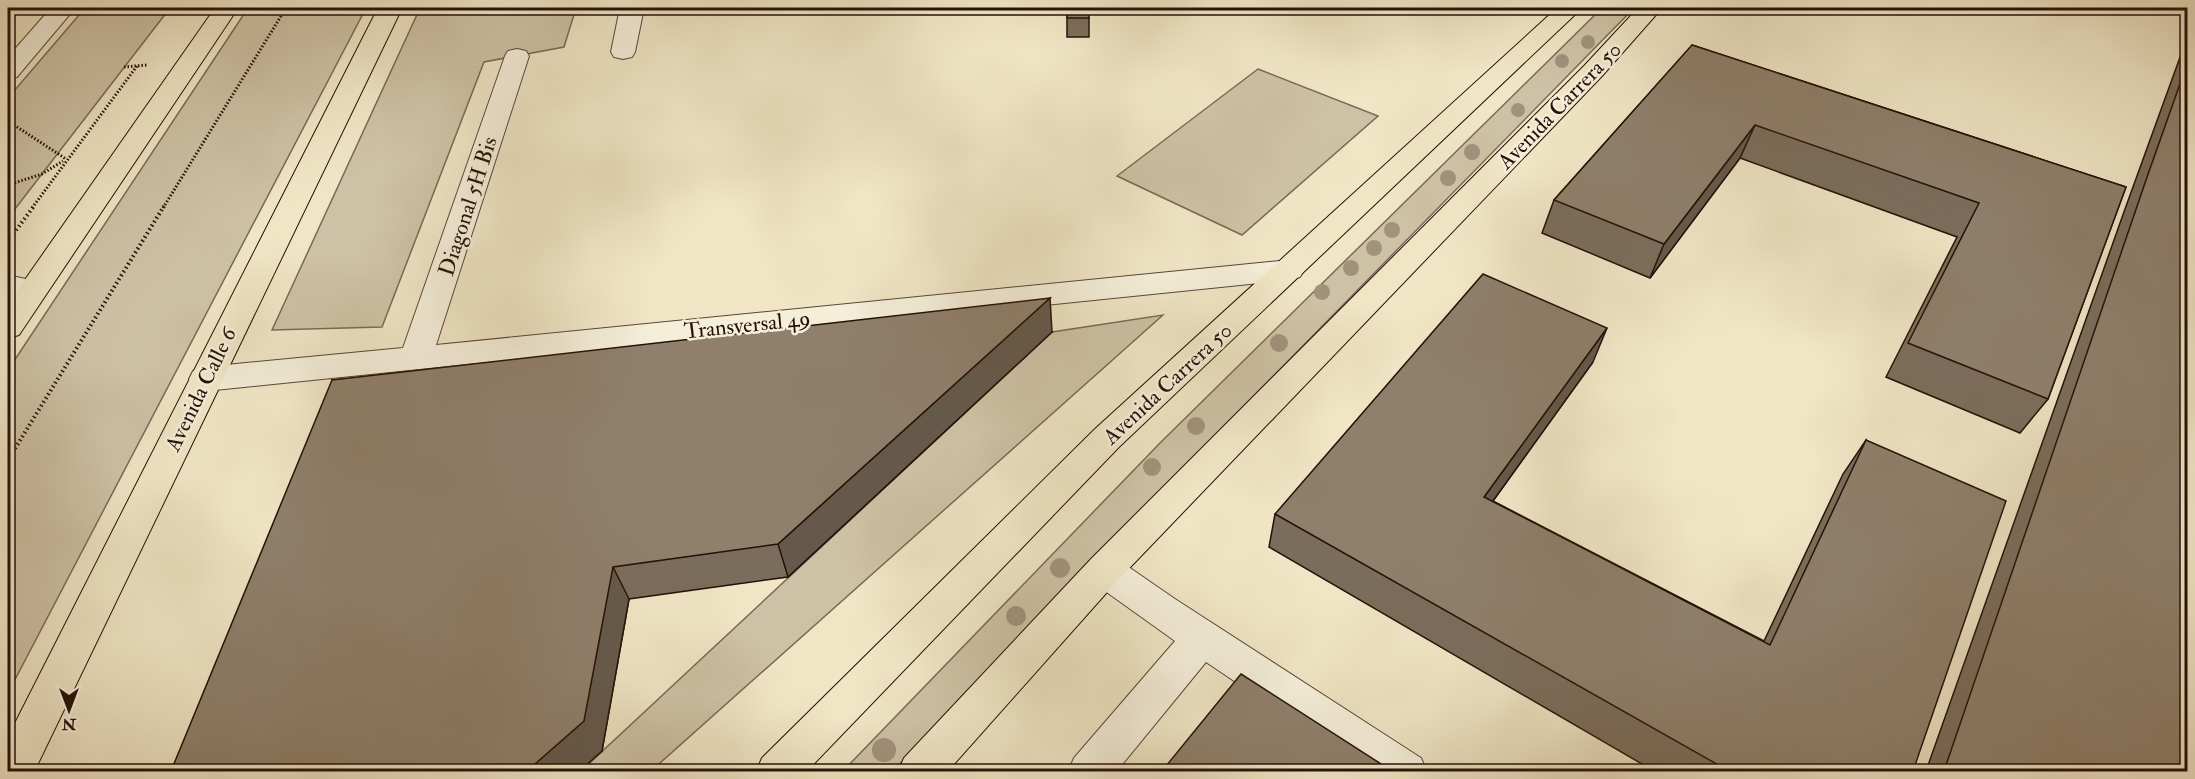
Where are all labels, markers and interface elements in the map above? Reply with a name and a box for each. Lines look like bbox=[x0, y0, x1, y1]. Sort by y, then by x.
street label: Avenida Carrera 50 bbox=[1491, 36, 1628, 176]
street label: Diagonal 5H Bis bbox=[432, 133, 504, 280]
street label: Transversal 49 bbox=[683, 304, 812, 346]
street label: Avenida Carrera 50 bbox=[1096, 317, 1238, 452]
street label: Avenida Calle 6 bbox=[158, 321, 244, 457]
north arrow bbox=[39, 680, 99, 740]
text: N bbox=[61, 714, 77, 734]

